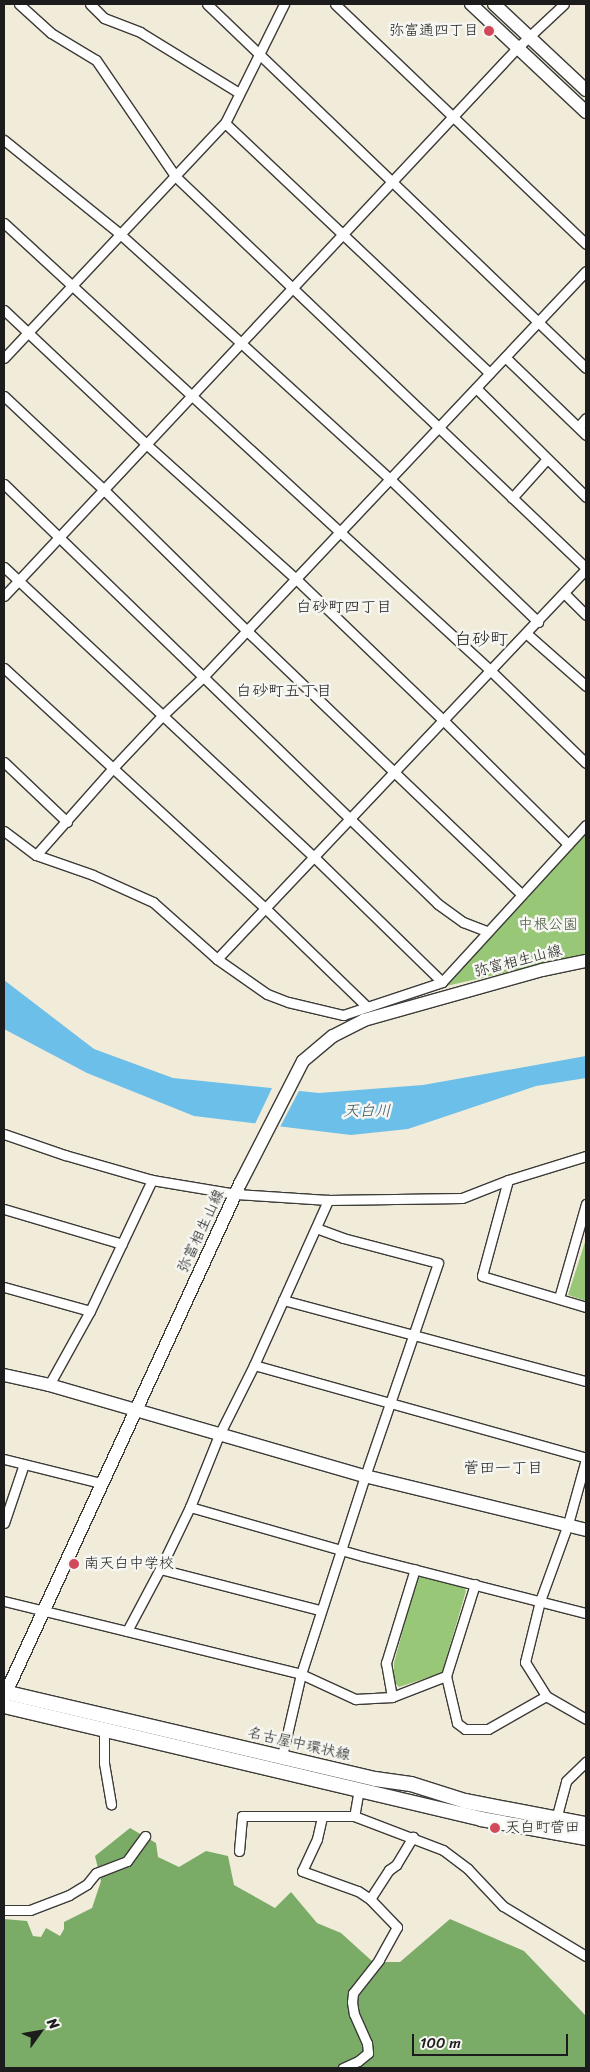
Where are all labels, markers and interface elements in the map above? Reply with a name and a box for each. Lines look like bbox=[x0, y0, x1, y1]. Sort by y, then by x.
place label: 弥富通四丁目 bbox=[389, 22, 479, 40]
marker: 弥富通四丁目 bbox=[483, 25, 495, 37]
district label: 白砂町四丁目 bbox=[296, 597, 392, 617]
district label: 白砂町 bbox=[454, 628, 508, 650]
district label: 白砂町五丁目 bbox=[236, 681, 332, 701]
park label: 中根公園 bbox=[518, 916, 578, 934]
street label: 弥富相生山線 bbox=[472, 941, 564, 981]
water label: 天白川 bbox=[343, 1101, 391, 1121]
street label: 弥富相生山線 bbox=[174, 1186, 228, 1276]
district label: 菅田一丁目 bbox=[463, 1458, 543, 1478]
place label: 南天白中学校 bbox=[84, 1555, 174, 1573]
marker: 南天白中学校 bbox=[68, 1558, 80, 1570]
street label: 名古屋中環状線 bbox=[246, 1723, 352, 1765]
place label: 天白町菅田 bbox=[505, 1819, 580, 1837]
marker: 天白町菅田 bbox=[489, 1822, 501, 1834]
north arrow bbox=[15, 2007, 65, 2057]
text: N bbox=[40, 2013, 66, 2035]
scale bar bbox=[415, 2024, 571, 2056]
text: 100 m bbox=[420, 2030, 461, 2056]

